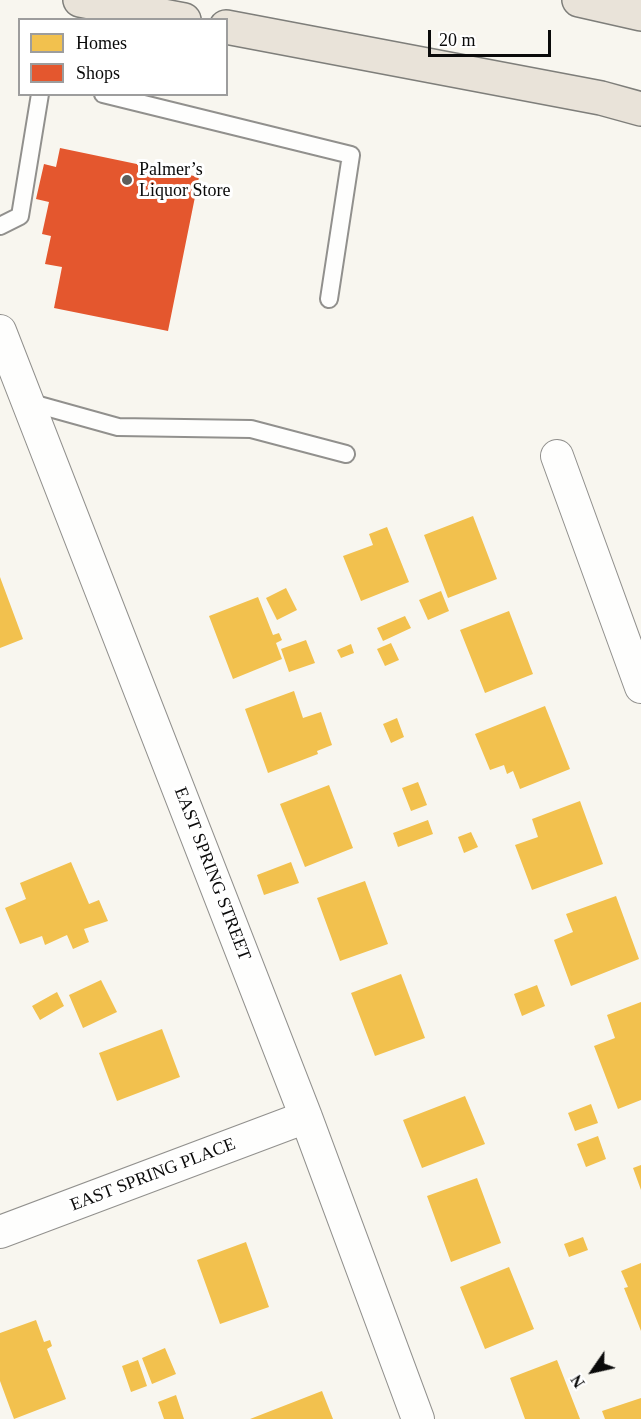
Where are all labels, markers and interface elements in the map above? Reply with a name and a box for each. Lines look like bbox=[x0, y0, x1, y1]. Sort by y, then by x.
legend bbox=[18, 18, 228, 96]
scale bar bbox=[431, 18, 554, 56]
text: 20 m bbox=[439, 30, 476, 50]
text: Homes bbox=[76, 33, 127, 53]
text: Shops bbox=[76, 63, 120, 83]
place label: Palmer’s Liquor Store bbox=[139, 159, 230, 201]
marker: Palmer’s Liquor Store bbox=[120, 173, 134, 187]
street label: EAST SPRING STREET bbox=[169, 784, 255, 964]
street label: EAST SPRING PLACE bbox=[67, 1134, 239, 1216]
north arrow bbox=[563, 1341, 623, 1401]
text: N bbox=[567, 1372, 588, 1391]

